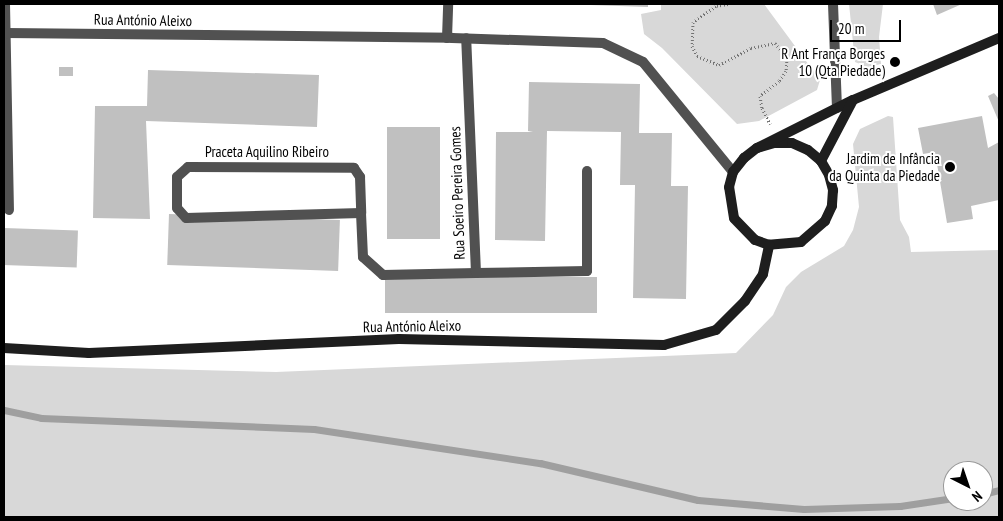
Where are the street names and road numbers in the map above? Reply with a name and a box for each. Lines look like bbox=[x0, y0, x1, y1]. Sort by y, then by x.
street label: Rua António Aleixo bbox=[93, 10, 193, 30]
street label: Rua Soeiro Pereira Gomes bbox=[446, 126, 468, 260]
street label: Praceta Aquilino Ribeiro bbox=[205, 143, 329, 161]
street label: Rua António Aleixo bbox=[362, 316, 462, 336]

